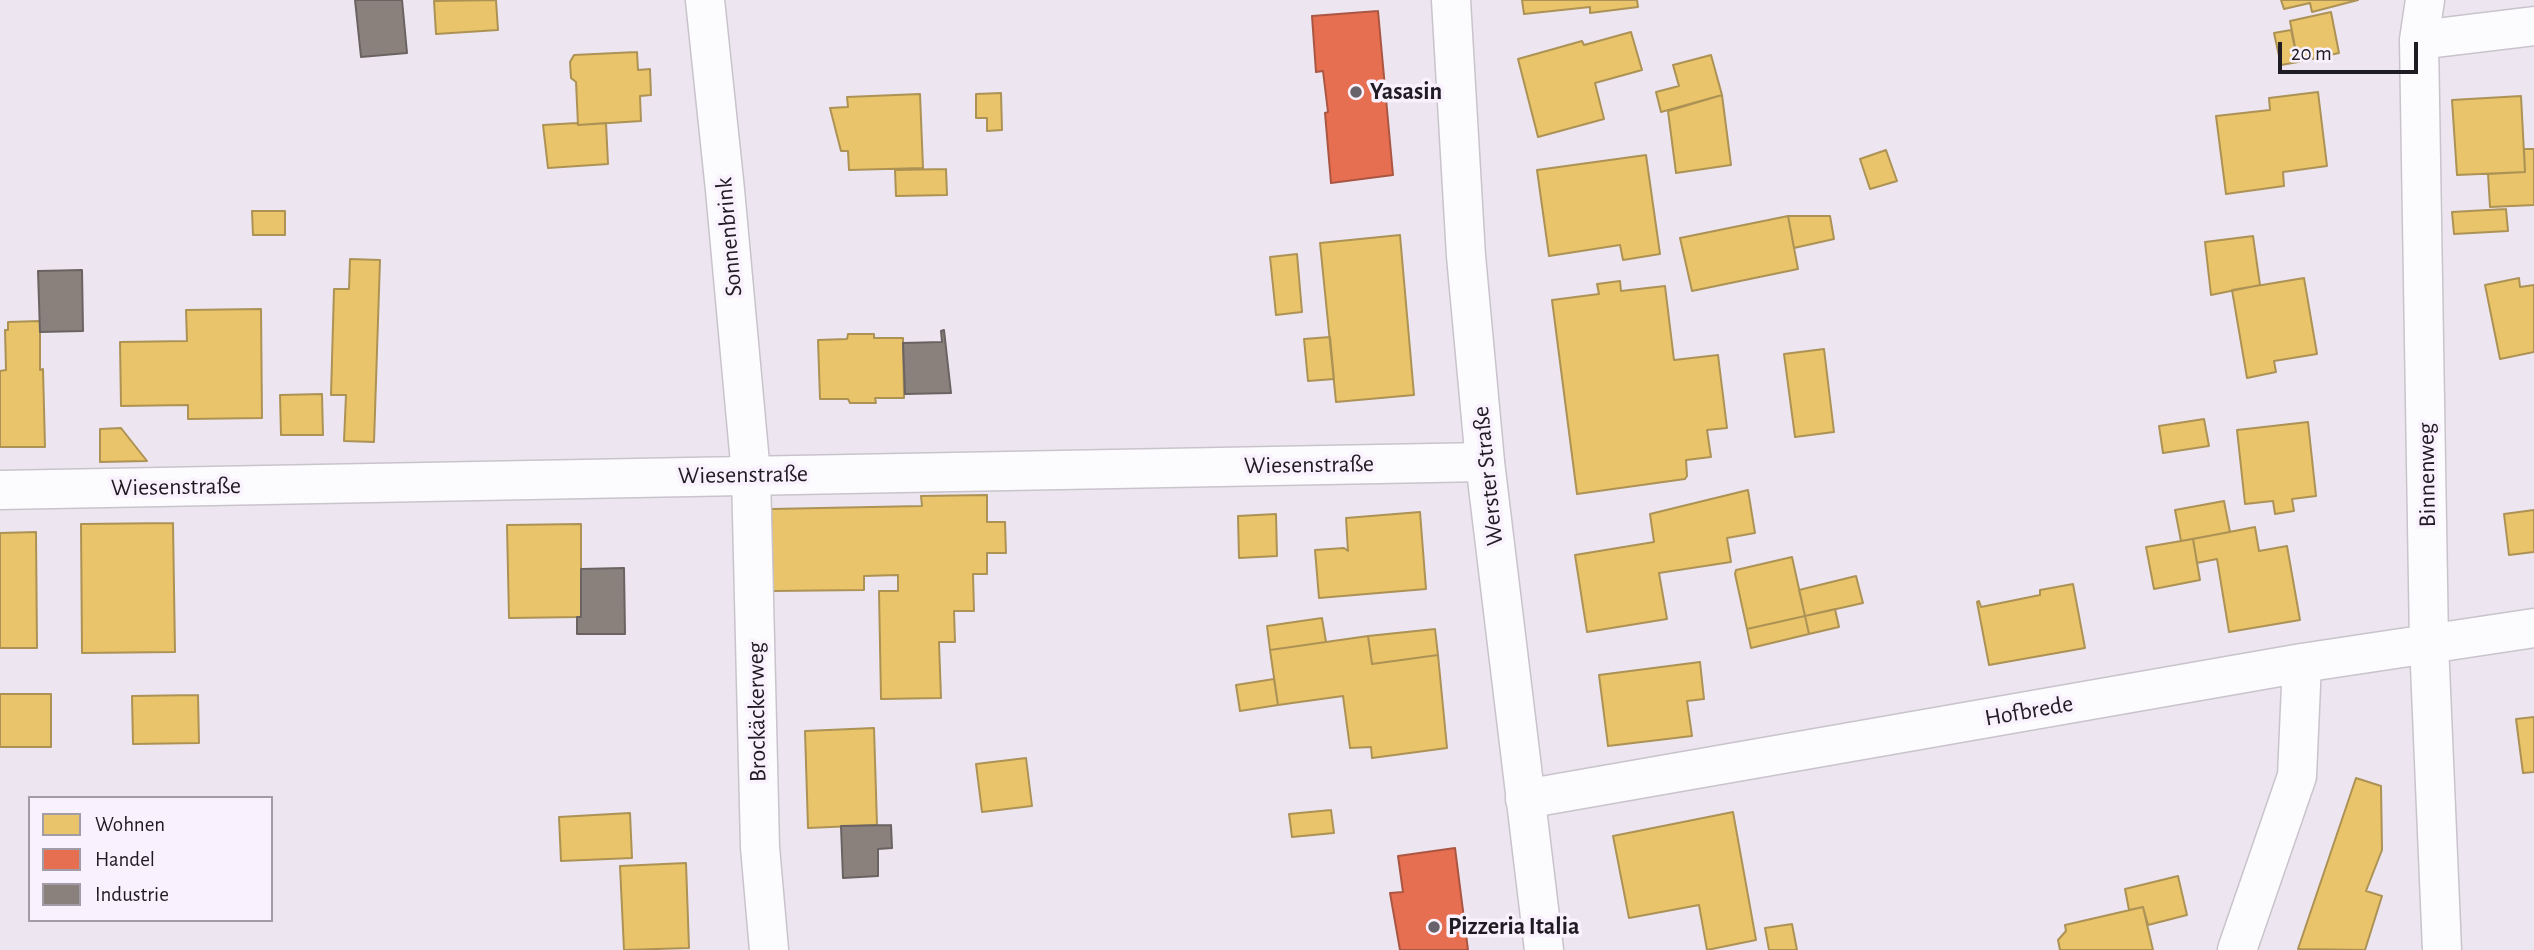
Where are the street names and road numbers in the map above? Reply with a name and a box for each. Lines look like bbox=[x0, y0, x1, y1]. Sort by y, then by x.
street label: Sonnenbrink bbox=[709, 176, 749, 298]
street label: Werster Straße bbox=[1466, 405, 1510, 547]
street label: Binnenweg bbox=[2412, 422, 2442, 528]
street label: Wiesenstraße bbox=[1244, 449, 1374, 481]
street label: Wiesenstraße bbox=[678, 459, 808, 491]
street label: Wiesenstraße bbox=[111, 471, 241, 503]
street label: Brockäckerweg bbox=[741, 642, 773, 782]
street label: Hofbrede bbox=[1983, 689, 2075, 733]

